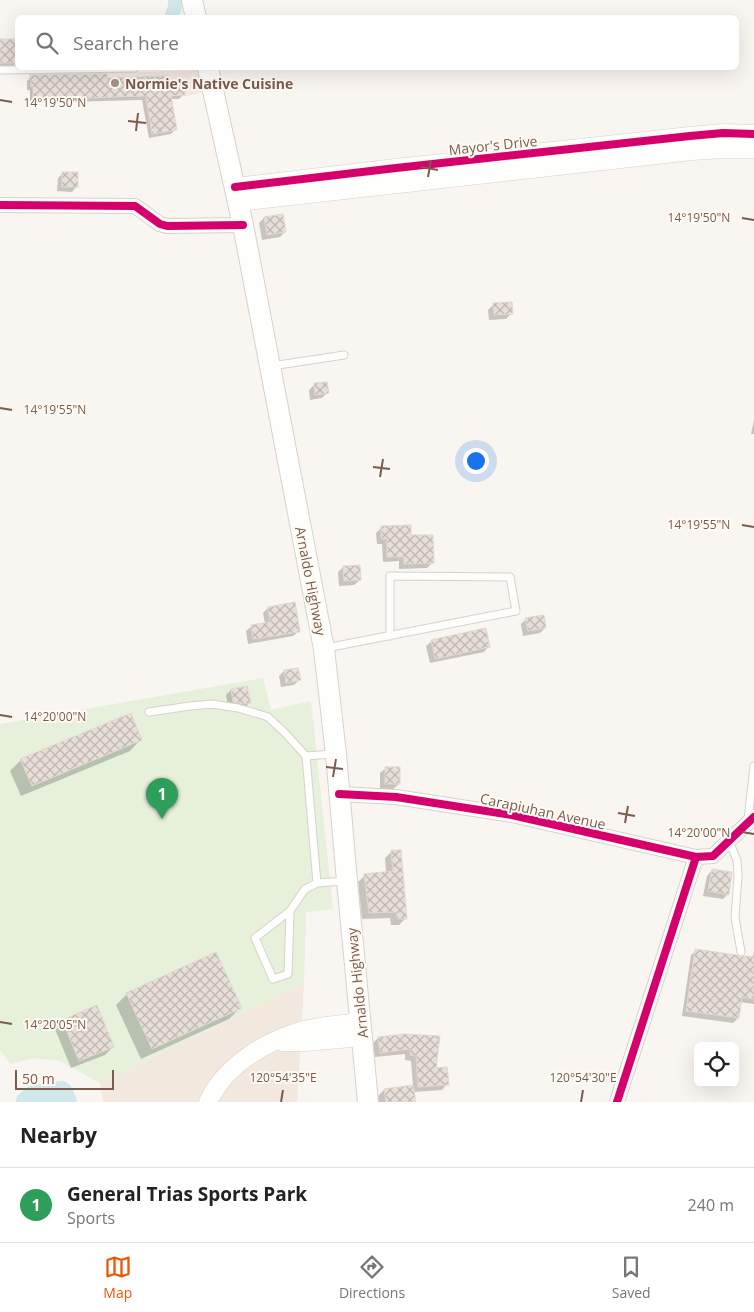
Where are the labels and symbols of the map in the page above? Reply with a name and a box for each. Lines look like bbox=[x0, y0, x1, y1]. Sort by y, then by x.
place label: Normie's Native Cuisine bbox=[125, 74, 293, 93]
marker: Normie's Native Cuisine bbox=[109, 77, 121, 89]
text: 14°19'50"N bbox=[24, 94, 86, 111]
street label: Mayor's Drive bbox=[448, 131, 538, 159]
text: 14°19'50"N bbox=[668, 209, 730, 226]
text: 14°19'55"N bbox=[24, 401, 86, 418]
your location bbox=[463, 448, 489, 474]
text: 14°19'55"N bbox=[668, 516, 730, 533]
street label: Arnaldo Highway bbox=[291, 525, 331, 638]
text: 14°20'00"N bbox=[24, 708, 86, 725]
pin: 1 bbox=[146, 778, 178, 819]
street label: Carapiuhan Avenue bbox=[478, 788, 608, 834]
text: 14°20'00"N bbox=[668, 824, 730, 841]
street label: Arnaldo Highway bbox=[342, 926, 372, 1039]
text: 14°20'05"N bbox=[24, 1016, 86, 1033]
scale bar bbox=[15, 1067, 114, 1090]
text: 120°54'35"E bbox=[249, 1069, 317, 1086]
text: 120°54'30"E bbox=[549, 1069, 617, 1086]

